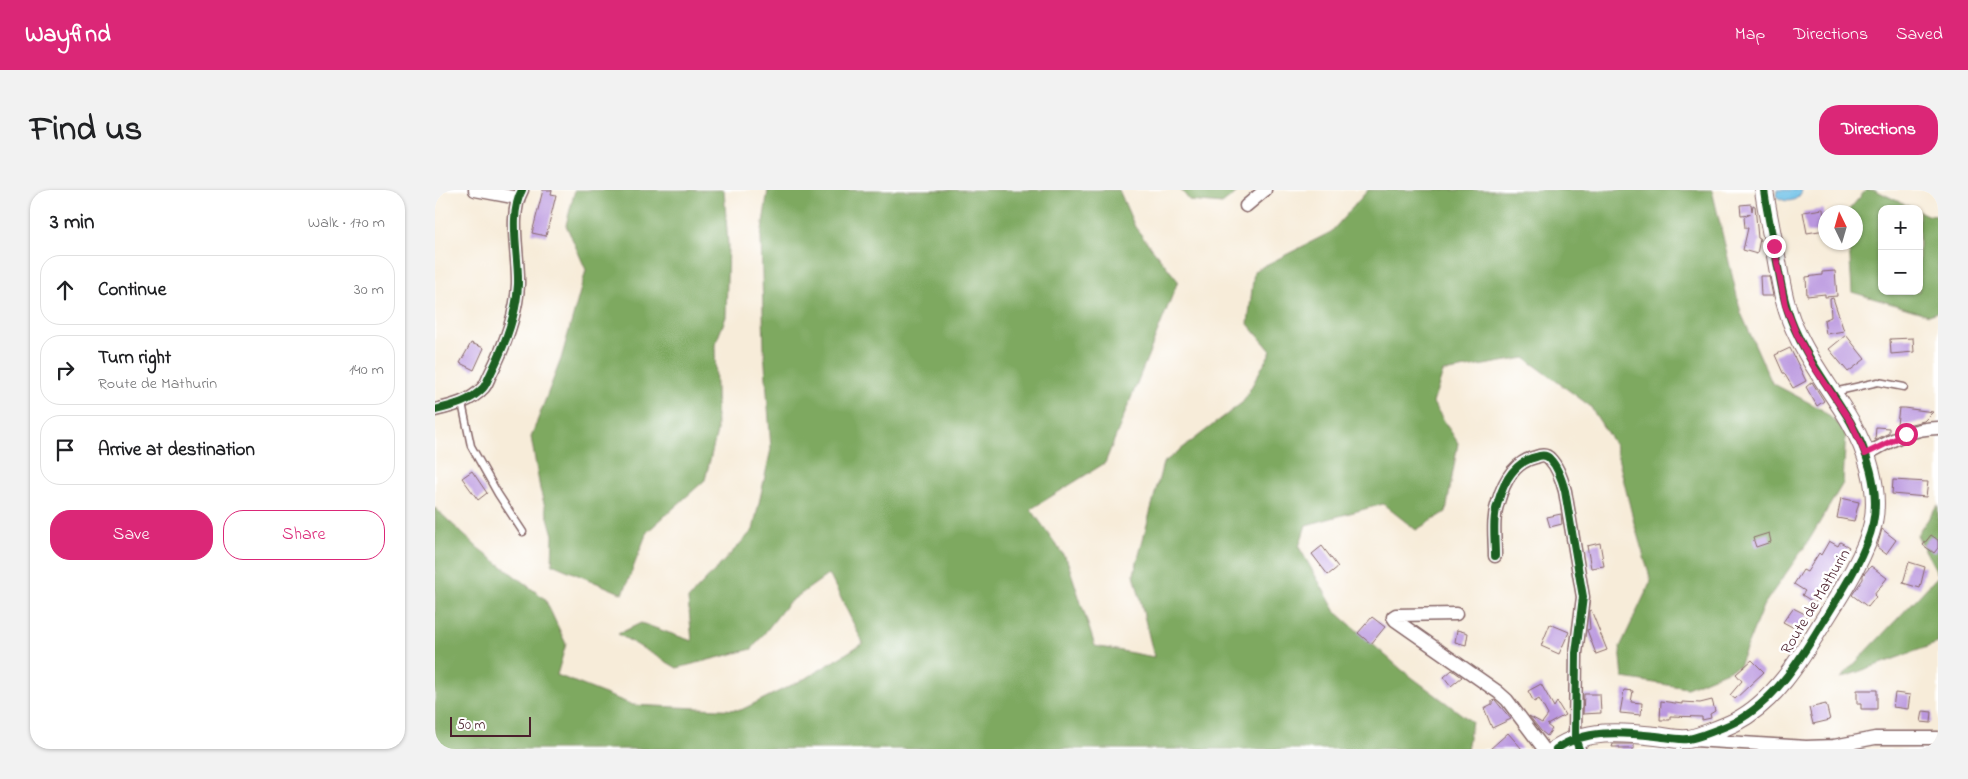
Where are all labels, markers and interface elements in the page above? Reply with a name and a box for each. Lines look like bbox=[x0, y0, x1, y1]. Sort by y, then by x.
text: Wayfind bbox=[25, 18, 111, 53]
text: Map bbox=[1735, 22, 1765, 48]
text: Directions bbox=[1793, 22, 1868, 48]
text: Saved bbox=[1896, 22, 1943, 48]
text: Find us bbox=[30, 105, 142, 156]
button: Directions bbox=[1819, 105, 1938, 155]
north arrow bbox=[1818, 205, 1863, 250]
map controls bbox=[1878, 205, 1923, 295]
button: + bbox=[1878, 205, 1923, 250]
text: 3 min bbox=[50, 208, 94, 238]
text: Walk · 170 m bbox=[308, 211, 385, 235]
route end bbox=[1763, 235, 1786, 258]
button: − bbox=[1878, 250, 1923, 295]
icon: ahead bbox=[51, 276, 79, 304]
text: Continue bbox=[98, 277, 166, 304]
text: 30 m bbox=[354, 278, 384, 302]
text: Turn right bbox=[98, 345, 171, 372]
icon: right bbox=[51, 356, 79, 384]
text: 140 m bbox=[349, 358, 384, 382]
text: Route de Mathurin bbox=[98, 372, 217, 396]
route start bbox=[1895, 423, 1918, 446]
icon: arrive bbox=[51, 436, 79, 464]
text: Arrive at destination bbox=[98, 437, 255, 464]
button: Save bbox=[50, 510, 213, 560]
button: Share bbox=[223, 510, 385, 560]
street label: Route de Mathurin bbox=[1775, 545, 1857, 659]
scale bar bbox=[450, 714, 531, 737]
text: 50 m bbox=[457, 715, 485, 736]

